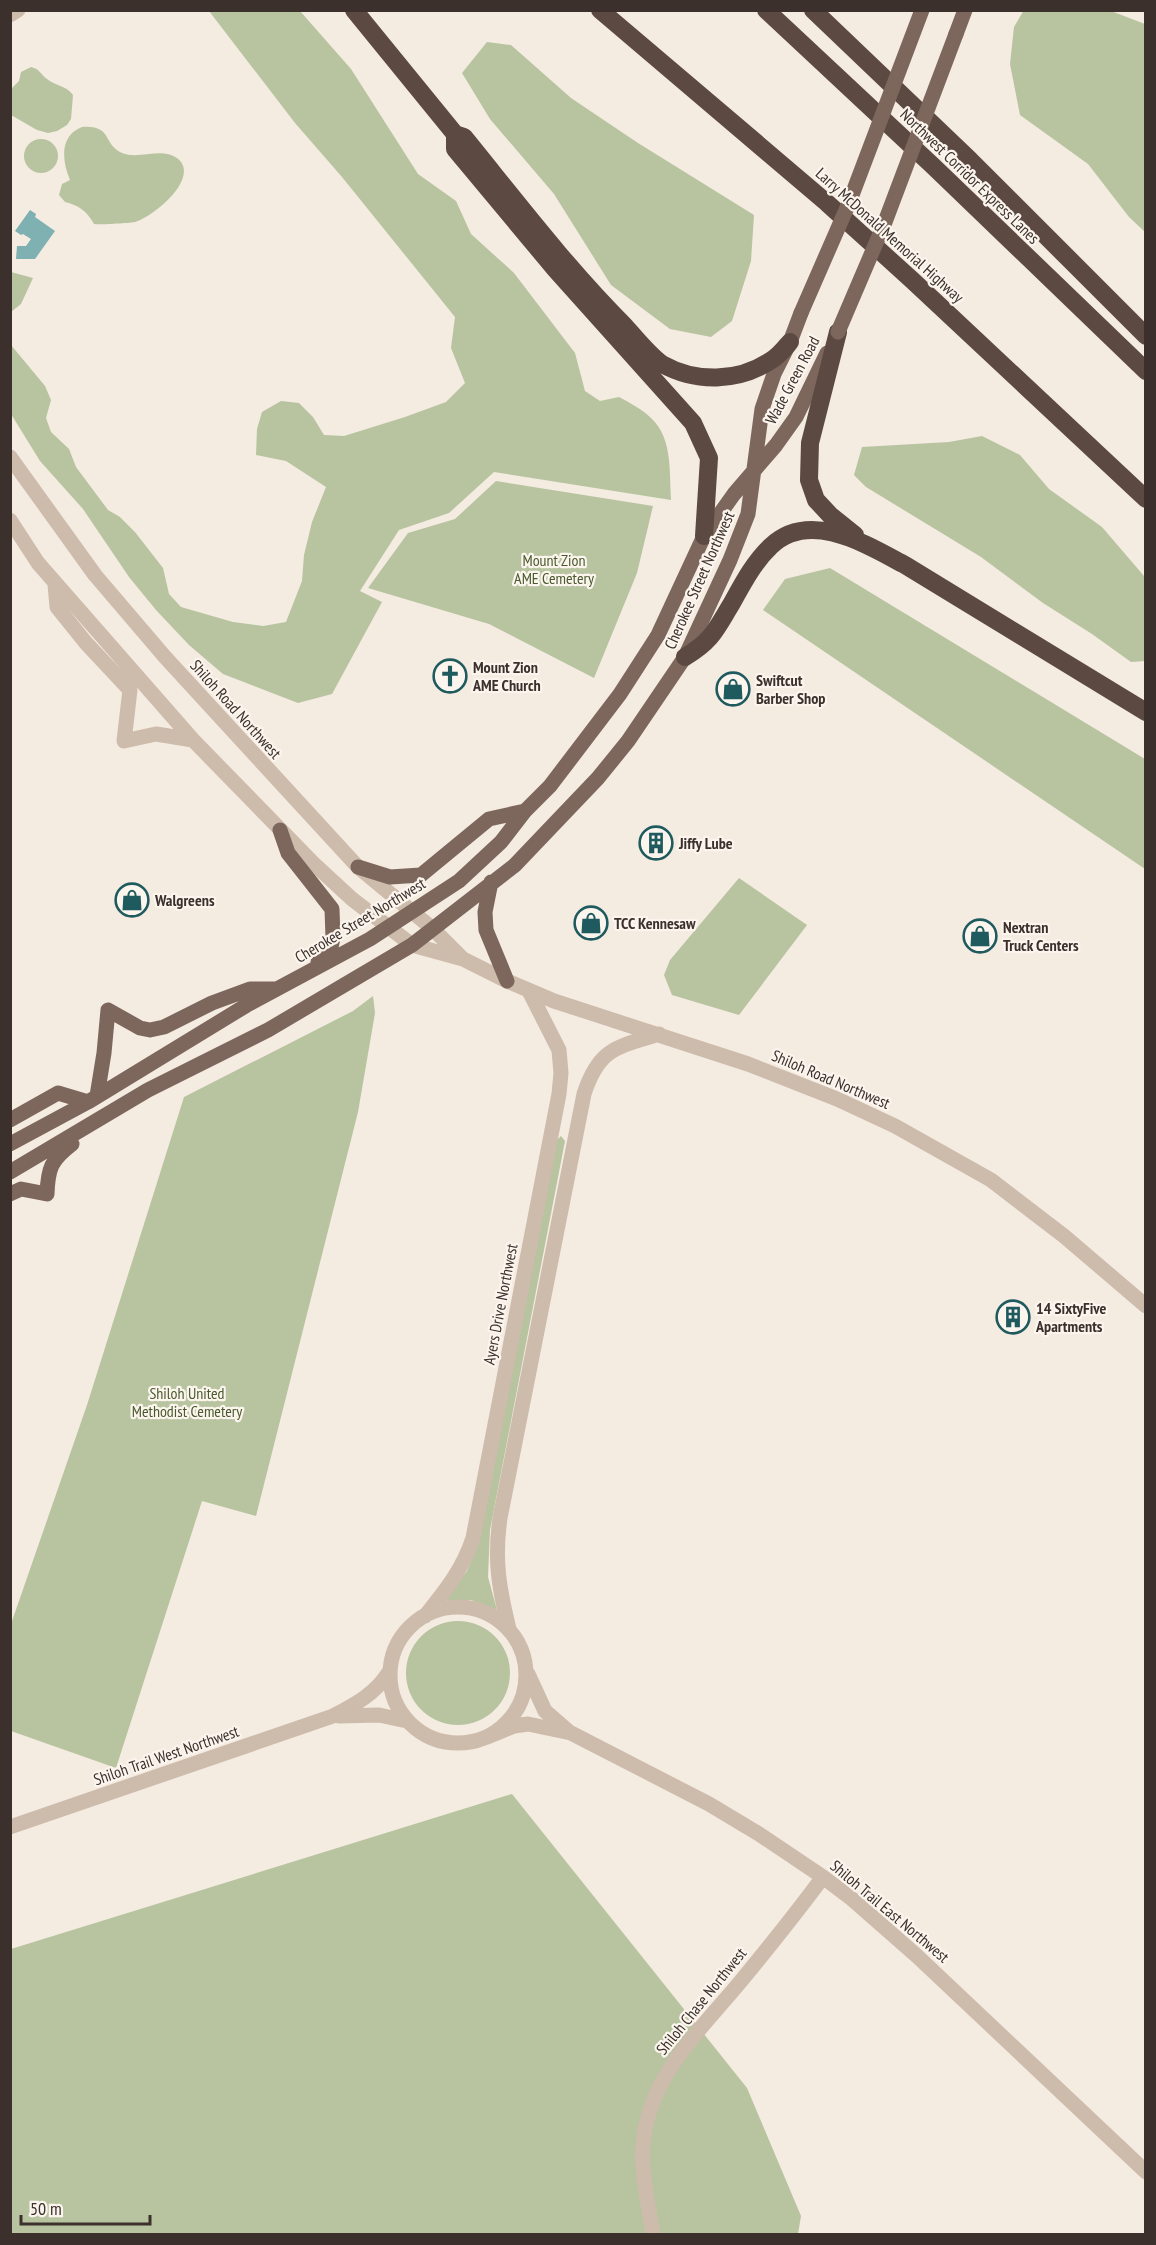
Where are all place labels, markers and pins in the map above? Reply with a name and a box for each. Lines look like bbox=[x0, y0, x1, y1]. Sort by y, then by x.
place label: Mount Zion AME Church bbox=[472, 657, 541, 695]
church icon: Mount Zion AME Church bbox=[432, 658, 468, 694]
place label: Swiftcut Barber Shop bbox=[756, 670, 826, 708]
shop icon: Swiftcut Barber Shop bbox=[715, 671, 751, 707]
building icon: Jiffy Lube bbox=[638, 825, 674, 861]
place label: Jiffy Lube bbox=[678, 833, 733, 853]
shop icon: Walgreens bbox=[114, 882, 150, 918]
place label: Walgreens bbox=[154, 890, 215, 910]
shop icon: TCC Kennesaw bbox=[573, 905, 609, 941]
place label: TCC Kennesaw bbox=[614, 913, 696, 933]
place label: Nextran Truck Centers bbox=[1003, 917, 1079, 955]
shop icon: Nextran Truck Centers bbox=[962, 918, 998, 954]
place label: 14 SixtyFive Apartments bbox=[1035, 1298, 1107, 1336]
building icon: 14 SixtyFive Apartments bbox=[995, 1299, 1031, 1335]

